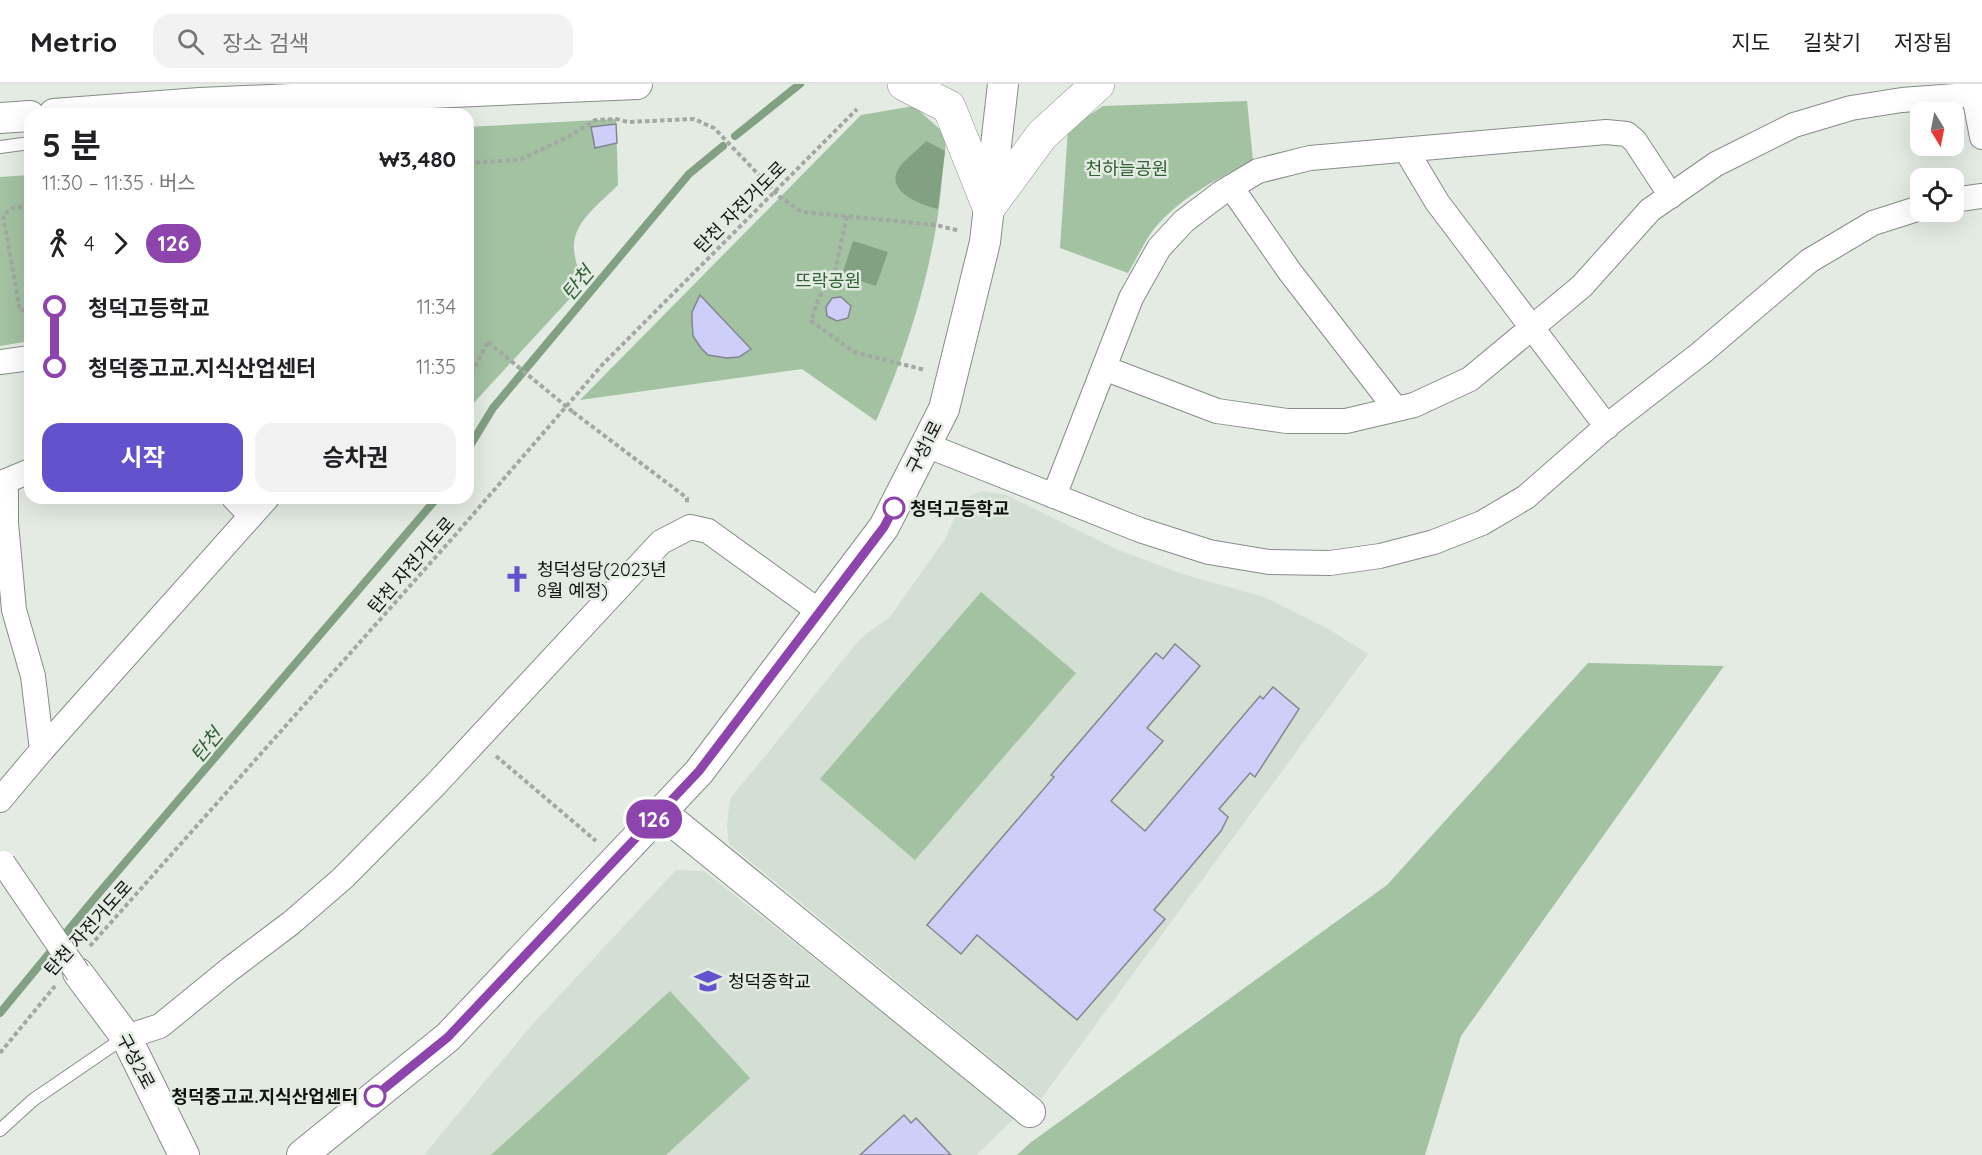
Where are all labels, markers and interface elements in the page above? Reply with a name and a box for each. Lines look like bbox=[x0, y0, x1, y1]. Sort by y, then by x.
search box bbox=[153, 14, 573, 68]
text: Metrio bbox=[30, 24, 117, 59]
icon: search bbox=[174, 25, 207, 58]
text: 장소 검색 bbox=[222, 29, 309, 57]
text: 지도 bbox=[1731, 29, 1770, 55]
text: 길찾기 bbox=[1803, 29, 1861, 55]
text: 저장됨 bbox=[1894, 29, 1952, 55]
north arrow bbox=[1910, 102, 1964, 156]
map controls bbox=[1910, 102, 1964, 222]
text: 5 분 bbox=[42, 124, 101, 165]
text: ₩3,480 bbox=[379, 145, 456, 173]
street label: 탄천 자전거도로 bbox=[689, 156, 791, 258]
park label: 천하늘공원 bbox=[1086, 157, 1168, 180]
button: locate bbox=[1910, 168, 1964, 222]
text: 11:30 – 11:35 · 버스 bbox=[42, 170, 196, 195]
icon: walk bbox=[42, 227, 75, 260]
icon: forward bbox=[104, 227, 137, 260]
text: 126 bbox=[158, 230, 189, 256]
text: 4 bbox=[84, 231, 95, 256]
water label: 탄천 bbox=[556, 259, 600, 305]
park label: 뜨락공원 bbox=[795, 269, 861, 292]
text: 청덕고등학교 bbox=[88, 294, 209, 322]
text: 11:34 bbox=[416, 294, 456, 319]
text: 청덕중고교.지식산업센터 bbox=[88, 354, 316, 382]
text: 11:35 bbox=[416, 354, 456, 379]
street label: 구성1로 bbox=[901, 417, 947, 477]
button: 시작 bbox=[42, 423, 243, 492]
button: 승차권 bbox=[255, 423, 456, 492]
marker: 청덕고등학교 bbox=[883, 497, 905, 519]
place label: 청덕고등학교 bbox=[910, 497, 1009, 520]
street label: 탄천 자전거도로 bbox=[363, 512, 459, 618]
place label: 청덕성당(2023년 8월 예정) bbox=[537, 558, 667, 602]
church icon: 청덕성당(2023년 8월 예정) bbox=[502, 564, 532, 594]
water label: 탄천 bbox=[185, 721, 229, 767]
line badge: 126 bbox=[620, 800, 688, 838]
text: 126 bbox=[638, 806, 670, 832]
street label: 탄천 자전거도로 bbox=[39, 875, 137, 981]
school or university icon: 청덕중학교 bbox=[693, 966, 723, 996]
place label: 청덕중학교 bbox=[728, 970, 811, 993]
street label: 구성2로 bbox=[112, 1029, 160, 1093]
place label: 청덕중고교.지식산업센터 bbox=[171, 1085, 358, 1108]
marker: 청덕중고교.지식산업센터 bbox=[364, 1085, 386, 1107]

